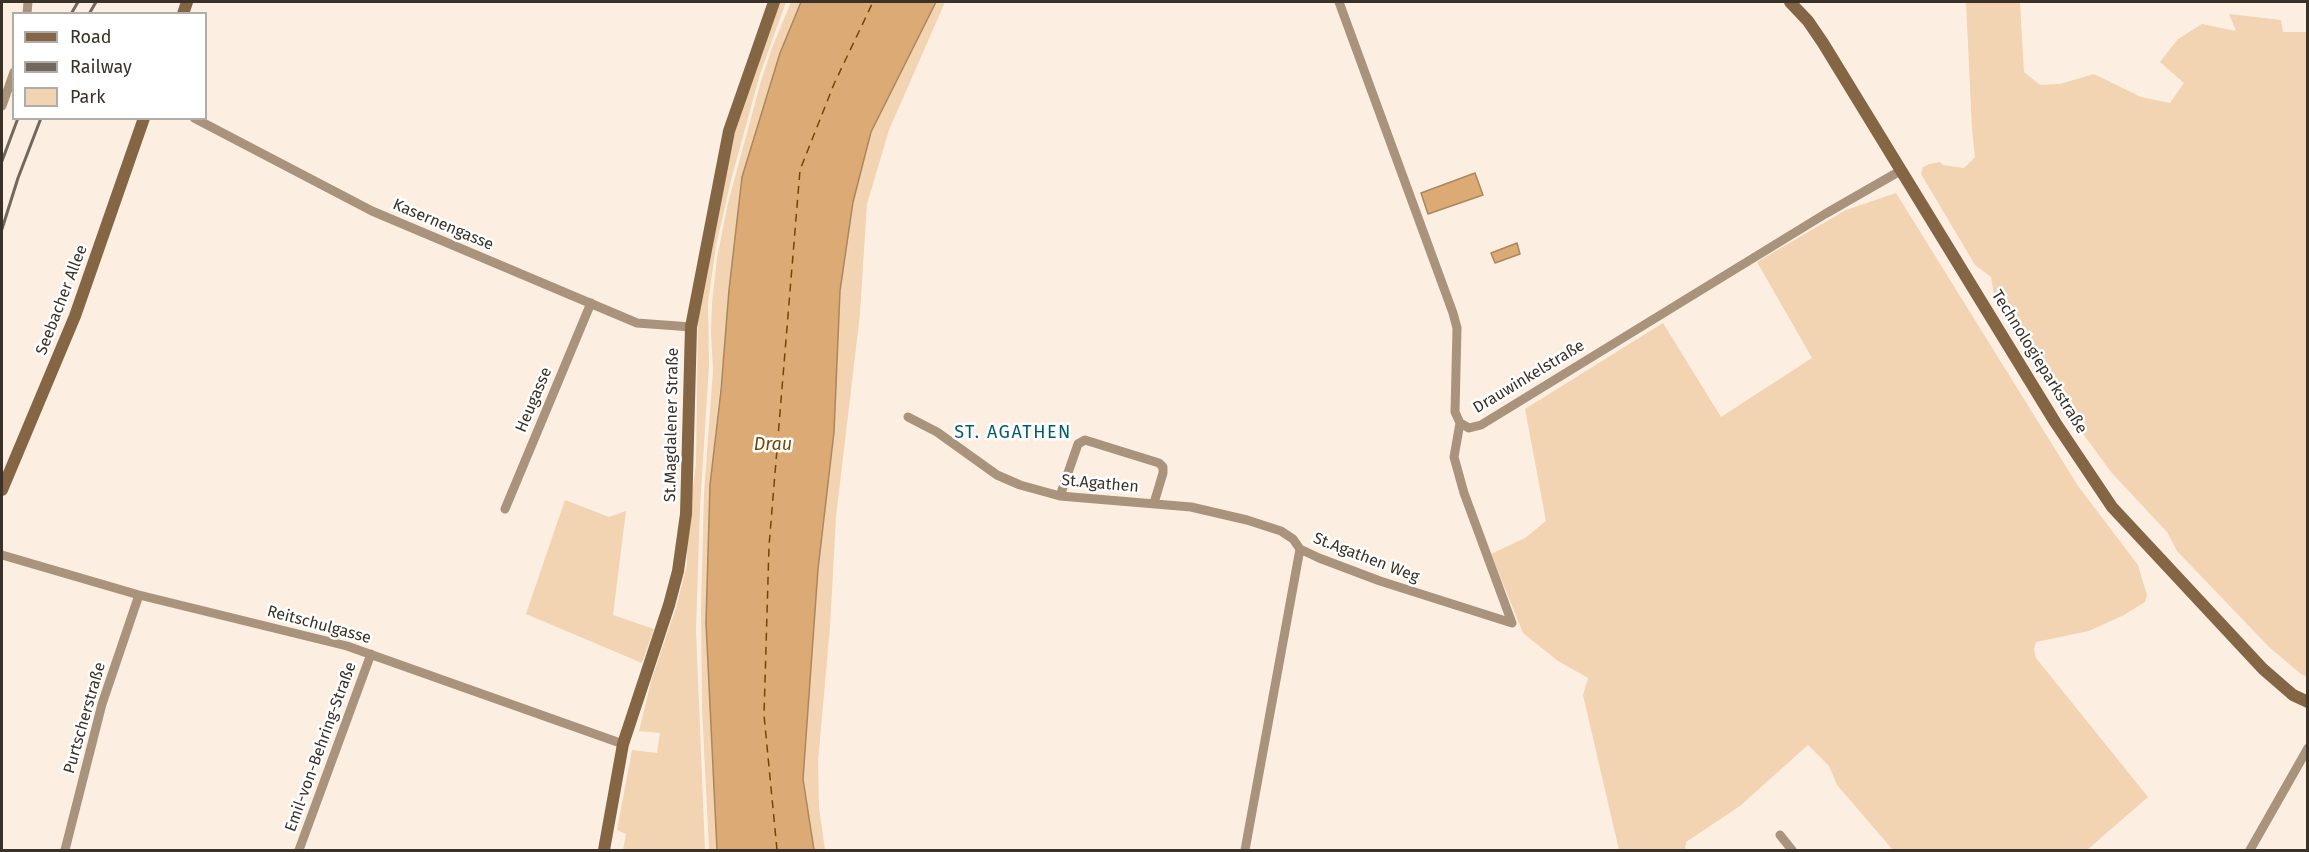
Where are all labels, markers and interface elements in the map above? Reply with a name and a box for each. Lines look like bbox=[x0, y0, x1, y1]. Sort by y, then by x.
legend bbox=[12, 12, 207, 120]
text: Road bbox=[70, 26, 112, 48]
text: Railway bbox=[70, 56, 132, 78]
text: Park bbox=[70, 86, 105, 108]
street label: Kasernengasse bbox=[390, 195, 496, 255]
street label: Seebacher Allee bbox=[32, 242, 92, 358]
street label: Technologieparkstraße bbox=[1987, 287, 2091, 437]
street label: Drauwinkelstraße bbox=[1470, 336, 1588, 418]
street label: St.Magdalener Straße bbox=[661, 348, 683, 502]
street label: Heugasse bbox=[512, 365, 556, 435]
district label: ST. AGATHEN bbox=[954, 422, 1072, 444]
water label: Drau bbox=[754, 434, 792, 456]
street label: St.Agathen bbox=[1061, 471, 1139, 497]
street label: St.Agathen Weg bbox=[1310, 529, 1422, 587]
street label: Reitschulgasse bbox=[265, 602, 373, 648]
street label: Emil-von-Behring-Straße bbox=[281, 659, 361, 835]
street label: Purtscherstraße bbox=[60, 660, 110, 776]

